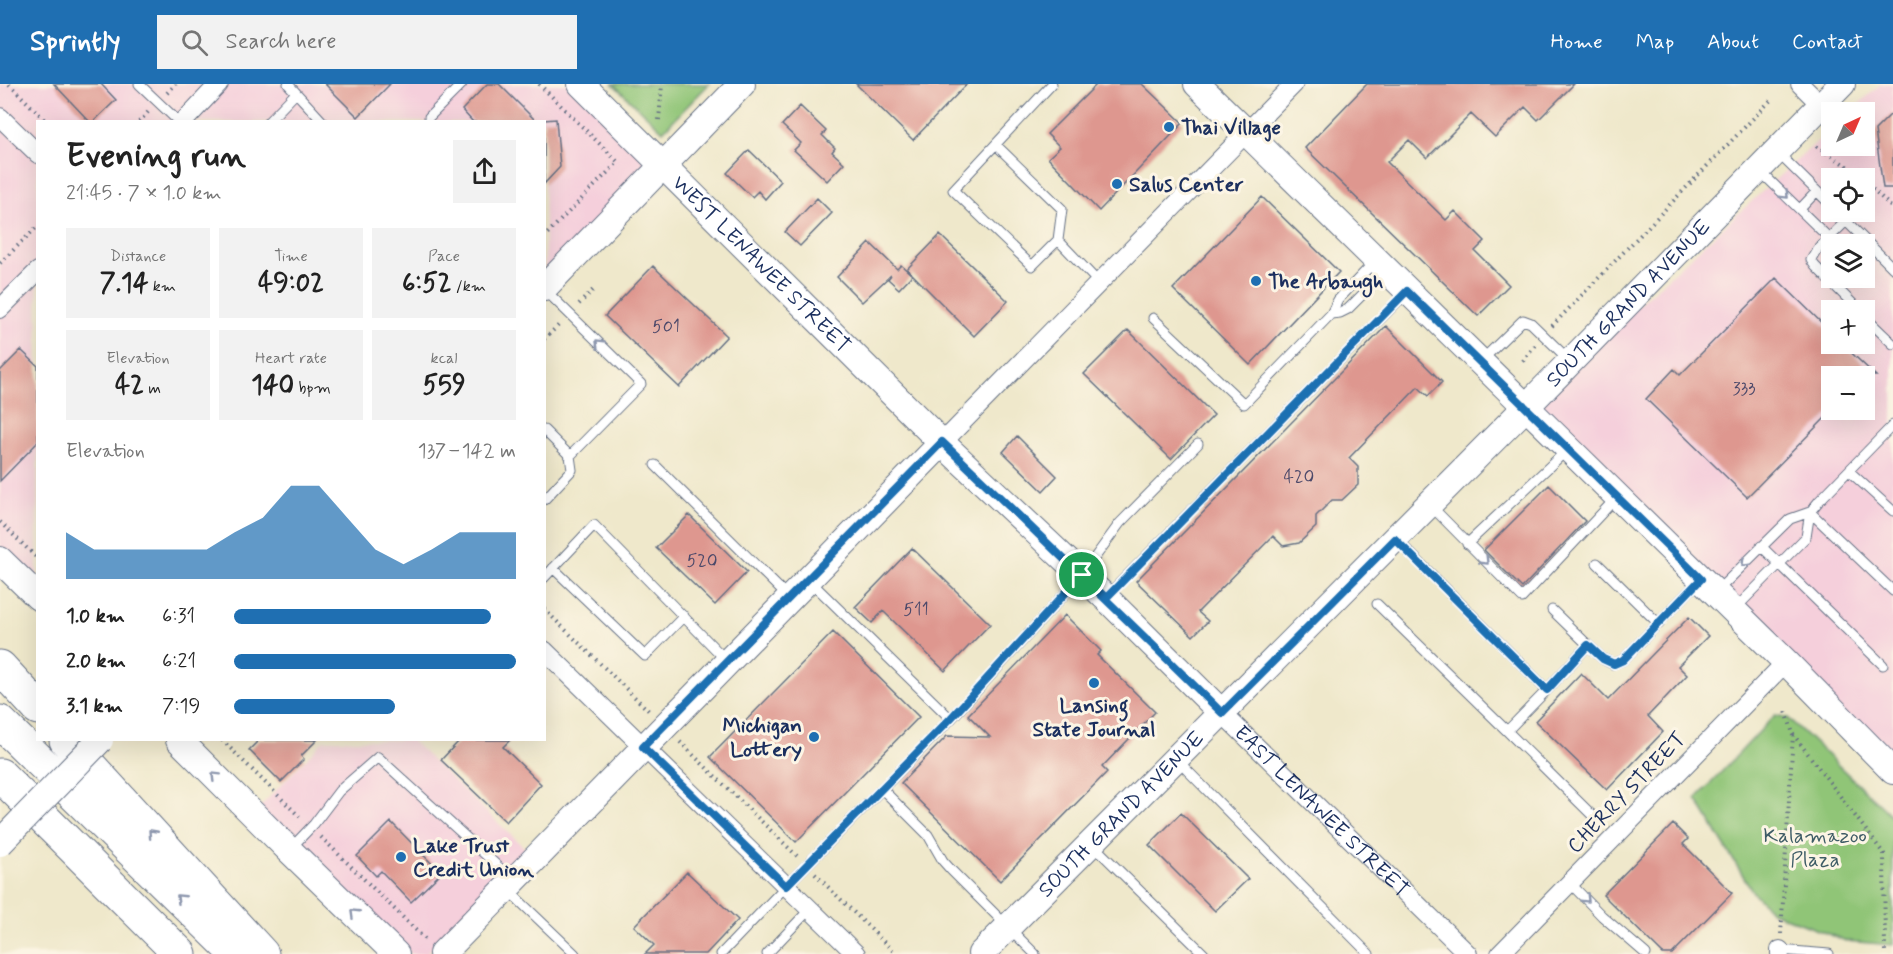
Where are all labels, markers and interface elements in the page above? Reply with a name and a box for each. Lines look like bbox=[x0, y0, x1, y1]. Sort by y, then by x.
search box bbox=[157, 15, 577, 69]
text: Sprintly bbox=[30, 24, 121, 61]
icon: search bbox=[178, 26, 211, 59]
text: Search here bbox=[226, 28, 336, 56]
text: Home bbox=[1551, 28, 1603, 56]
text: Map bbox=[1636, 28, 1674, 56]
text: About bbox=[1707, 28, 1759, 56]
text: Contact bbox=[1792, 28, 1863, 56]
north arrow bbox=[1821, 102, 1875, 156]
map controls bbox=[1821, 102, 1875, 420]
place label: Thai Village bbox=[1181, 114, 1281, 142]
marker: Thai Village bbox=[1162, 120, 1176, 134]
text: Evening run bbox=[66, 135, 246, 179]
button: share bbox=[453, 140, 516, 203]
button: locate bbox=[1821, 168, 1875, 222]
street label: WEST LENAWEE STREET bbox=[666, 170, 856, 359]
place label: Salus Center bbox=[1129, 171, 1244, 199]
marker: Salus Center bbox=[1110, 177, 1124, 191]
text: 21:45 · 7 × 1.0 km bbox=[66, 180, 221, 207]
one-way arrow bbox=[1778, 187, 1789, 198]
street label: SOUTH GRAND AVENUE bbox=[1540, 213, 1717, 394]
button: layers bbox=[1821, 234, 1875, 288]
text: Distance bbox=[110, 246, 166, 267]
text: Time bbox=[274, 246, 308, 267]
text: Pace bbox=[428, 246, 460, 267]
text: 7.14 bbox=[100, 267, 148, 301]
text: 49:02 bbox=[258, 267, 324, 301]
text: 6:52 bbox=[402, 267, 451, 301]
place label: The Arbaugh bbox=[1268, 268, 1383, 298]
marker: The Arbaugh bbox=[1249, 274, 1263, 288]
text: km bbox=[148, 276, 176, 297]
text: /km bbox=[451, 276, 486, 297]
button: + bbox=[1821, 300, 1875, 354]
house number: 501 bbox=[652, 315, 680, 339]
one-way arrow bbox=[596, 340, 607, 351]
text: Elevation bbox=[107, 348, 170, 369]
text: Heart rate bbox=[255, 348, 327, 369]
text: kcal bbox=[431, 348, 457, 369]
button: − bbox=[1821, 366, 1875, 420]
text: 42 bbox=[115, 369, 144, 403]
text: 140 bbox=[251, 369, 294, 403]
text: 559 bbox=[422, 369, 466, 403]
house number: 333 bbox=[1732, 377, 1756, 401]
text: m bbox=[144, 378, 161, 399]
text: bpm bbox=[294, 378, 331, 399]
text: Elevation bbox=[66, 438, 145, 465]
text: 137–142 m bbox=[418, 438, 516, 465]
house number: 420 bbox=[1284, 465, 1314, 489]
house number: 520 bbox=[686, 549, 718, 573]
pin bbox=[1056, 549, 1107, 600]
one-way arrow bbox=[1478, 554, 1489, 565]
one-way arrow bbox=[1741, 556, 1752, 567]
icon: arrive bbox=[1065, 558, 1098, 591]
house number: 511 bbox=[903, 598, 929, 622]
text: 1.0 km bbox=[66, 603, 125, 630]
text: 6:31 bbox=[162, 603, 195, 630]
text: 2.0 km bbox=[66, 648, 126, 675]
text: 6:21 bbox=[162, 648, 196, 675]
marker: Lansing State Journal bbox=[1087, 676, 1101, 690]
place label: Lansing State Journal bbox=[1033, 692, 1155, 744]
text: 3.1 km bbox=[66, 693, 123, 720]
text: 7:19 bbox=[162, 693, 200, 720]
place label: Michigan Lottery bbox=[722, 712, 802, 764]
street label: EAST LENAWEE STREET bbox=[1228, 719, 1415, 904]
street label: SOUTH GRAND AVENUE bbox=[1032, 725, 1211, 904]
street label: CHERRY STREET bbox=[1561, 726, 1692, 860]
marker: Michigan Lottery bbox=[807, 730, 821, 744]
one-way arrow bbox=[212, 773, 223, 784]
park label: Kalamazoo Plaza bbox=[1763, 822, 1867, 874]
one-way arrow bbox=[148, 829, 159, 840]
place label: Lake Trust Credit Union bbox=[413, 832, 534, 884]
marker: Lake Trust Credit Union bbox=[394, 850, 408, 864]
one-way arrow bbox=[1579, 892, 1590, 902]
one-way arrow bbox=[177, 895, 188, 906]
one-way arrow bbox=[350, 909, 360, 920]

